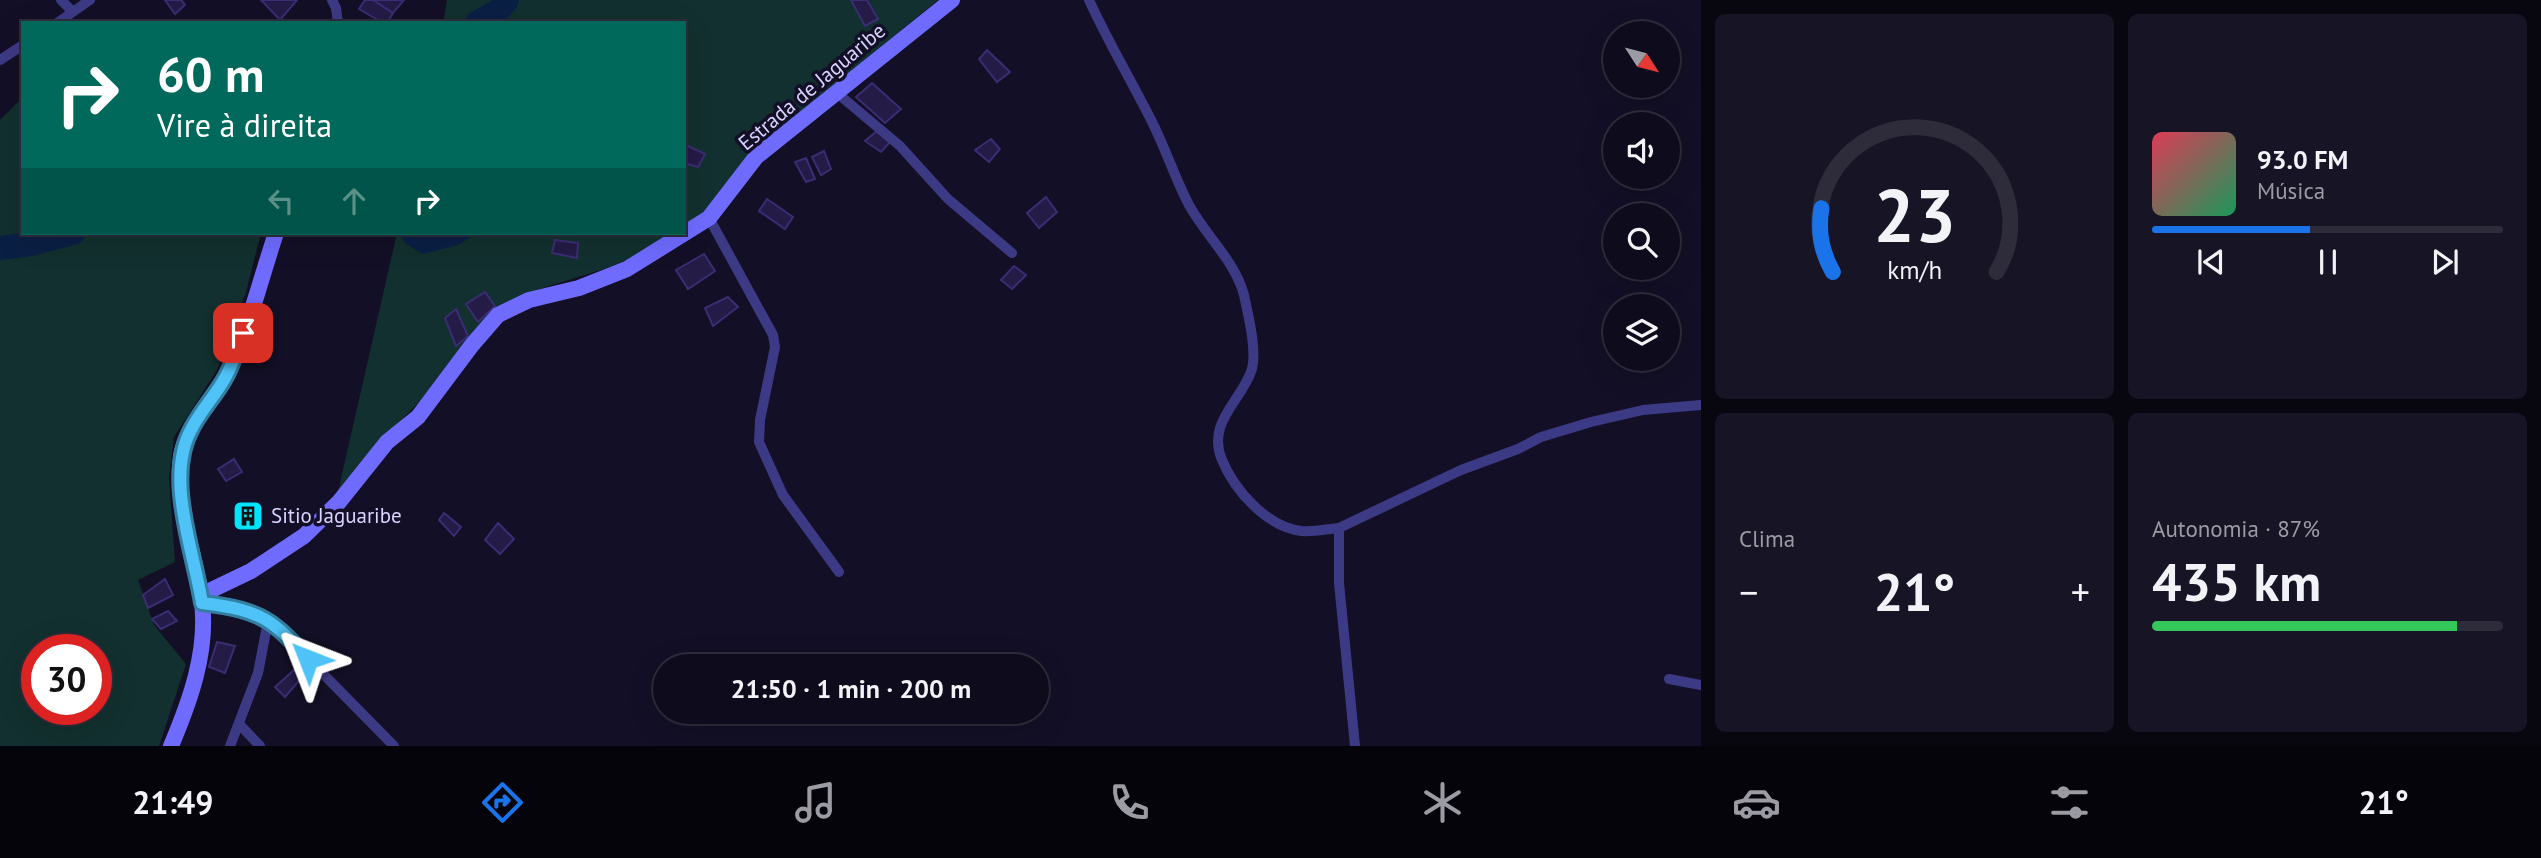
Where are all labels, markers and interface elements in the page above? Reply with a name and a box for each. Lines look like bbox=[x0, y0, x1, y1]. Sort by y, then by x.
street label: Estrada de Jaguaribe bbox=[733, 17, 891, 156]
north arrow bbox=[1603, 21, 1680, 98]
map controls bbox=[1603, 21, 1680, 371]
text: 60 m bbox=[157, 42, 264, 106]
icon: right bbox=[42, 49, 133, 140]
text: Vire à direita bbox=[157, 104, 332, 146]
button: sound bbox=[1603, 112, 1680, 189]
text: 93.0 FM bbox=[2257, 143, 2348, 176]
text: 23 bbox=[1873, 169, 1956, 263]
text: Música bbox=[2257, 176, 2325, 205]
icon: left bbox=[262, 182, 300, 220]
icon: ahead bbox=[335, 182, 373, 220]
icon: right bbox=[408, 182, 446, 220]
button: search bbox=[1603, 203, 1680, 280]
icon: previous bbox=[2192, 243, 2230, 281]
icon: pause bbox=[2309, 243, 2347, 281]
icon: next bbox=[2426, 243, 2464, 281]
text: km/h bbox=[1887, 254, 1942, 286]
button: layers bbox=[1603, 294, 1680, 371]
pin bbox=[213, 303, 273, 363]
icon: arrive bbox=[224, 314, 262, 352]
building icon: Sitio Jaguaribe bbox=[231, 499, 265, 533]
place label: Sitio Jaguaribe bbox=[271, 502, 402, 529]
text: Autonomia · 87% bbox=[2152, 514, 2320, 543]
text: Clima bbox=[1739, 524, 1795, 553]
text: 435 km bbox=[2152, 548, 2321, 615]
text: 21° bbox=[1874, 558, 1955, 625]
text: − bbox=[1739, 567, 1758, 616]
text: + bbox=[2071, 567, 2090, 616]
position arrow bbox=[271, 622, 345, 696]
speed limit sign: 30 bbox=[21, 634, 112, 725]
text: 21:50 · 1 min · 200 m bbox=[731, 672, 971, 705]
icon: directions bbox=[478, 778, 527, 827]
icon: music bbox=[791, 778, 840, 827]
icon: phone bbox=[1105, 778, 1154, 827]
icon: climate bbox=[1418, 778, 1467, 827]
icon: car bbox=[1732, 778, 1781, 827]
icon: filters bbox=[2045, 778, 2094, 827]
text: 21:49 bbox=[132, 781, 213, 823]
text: 21° bbox=[2358, 781, 2409, 823]

